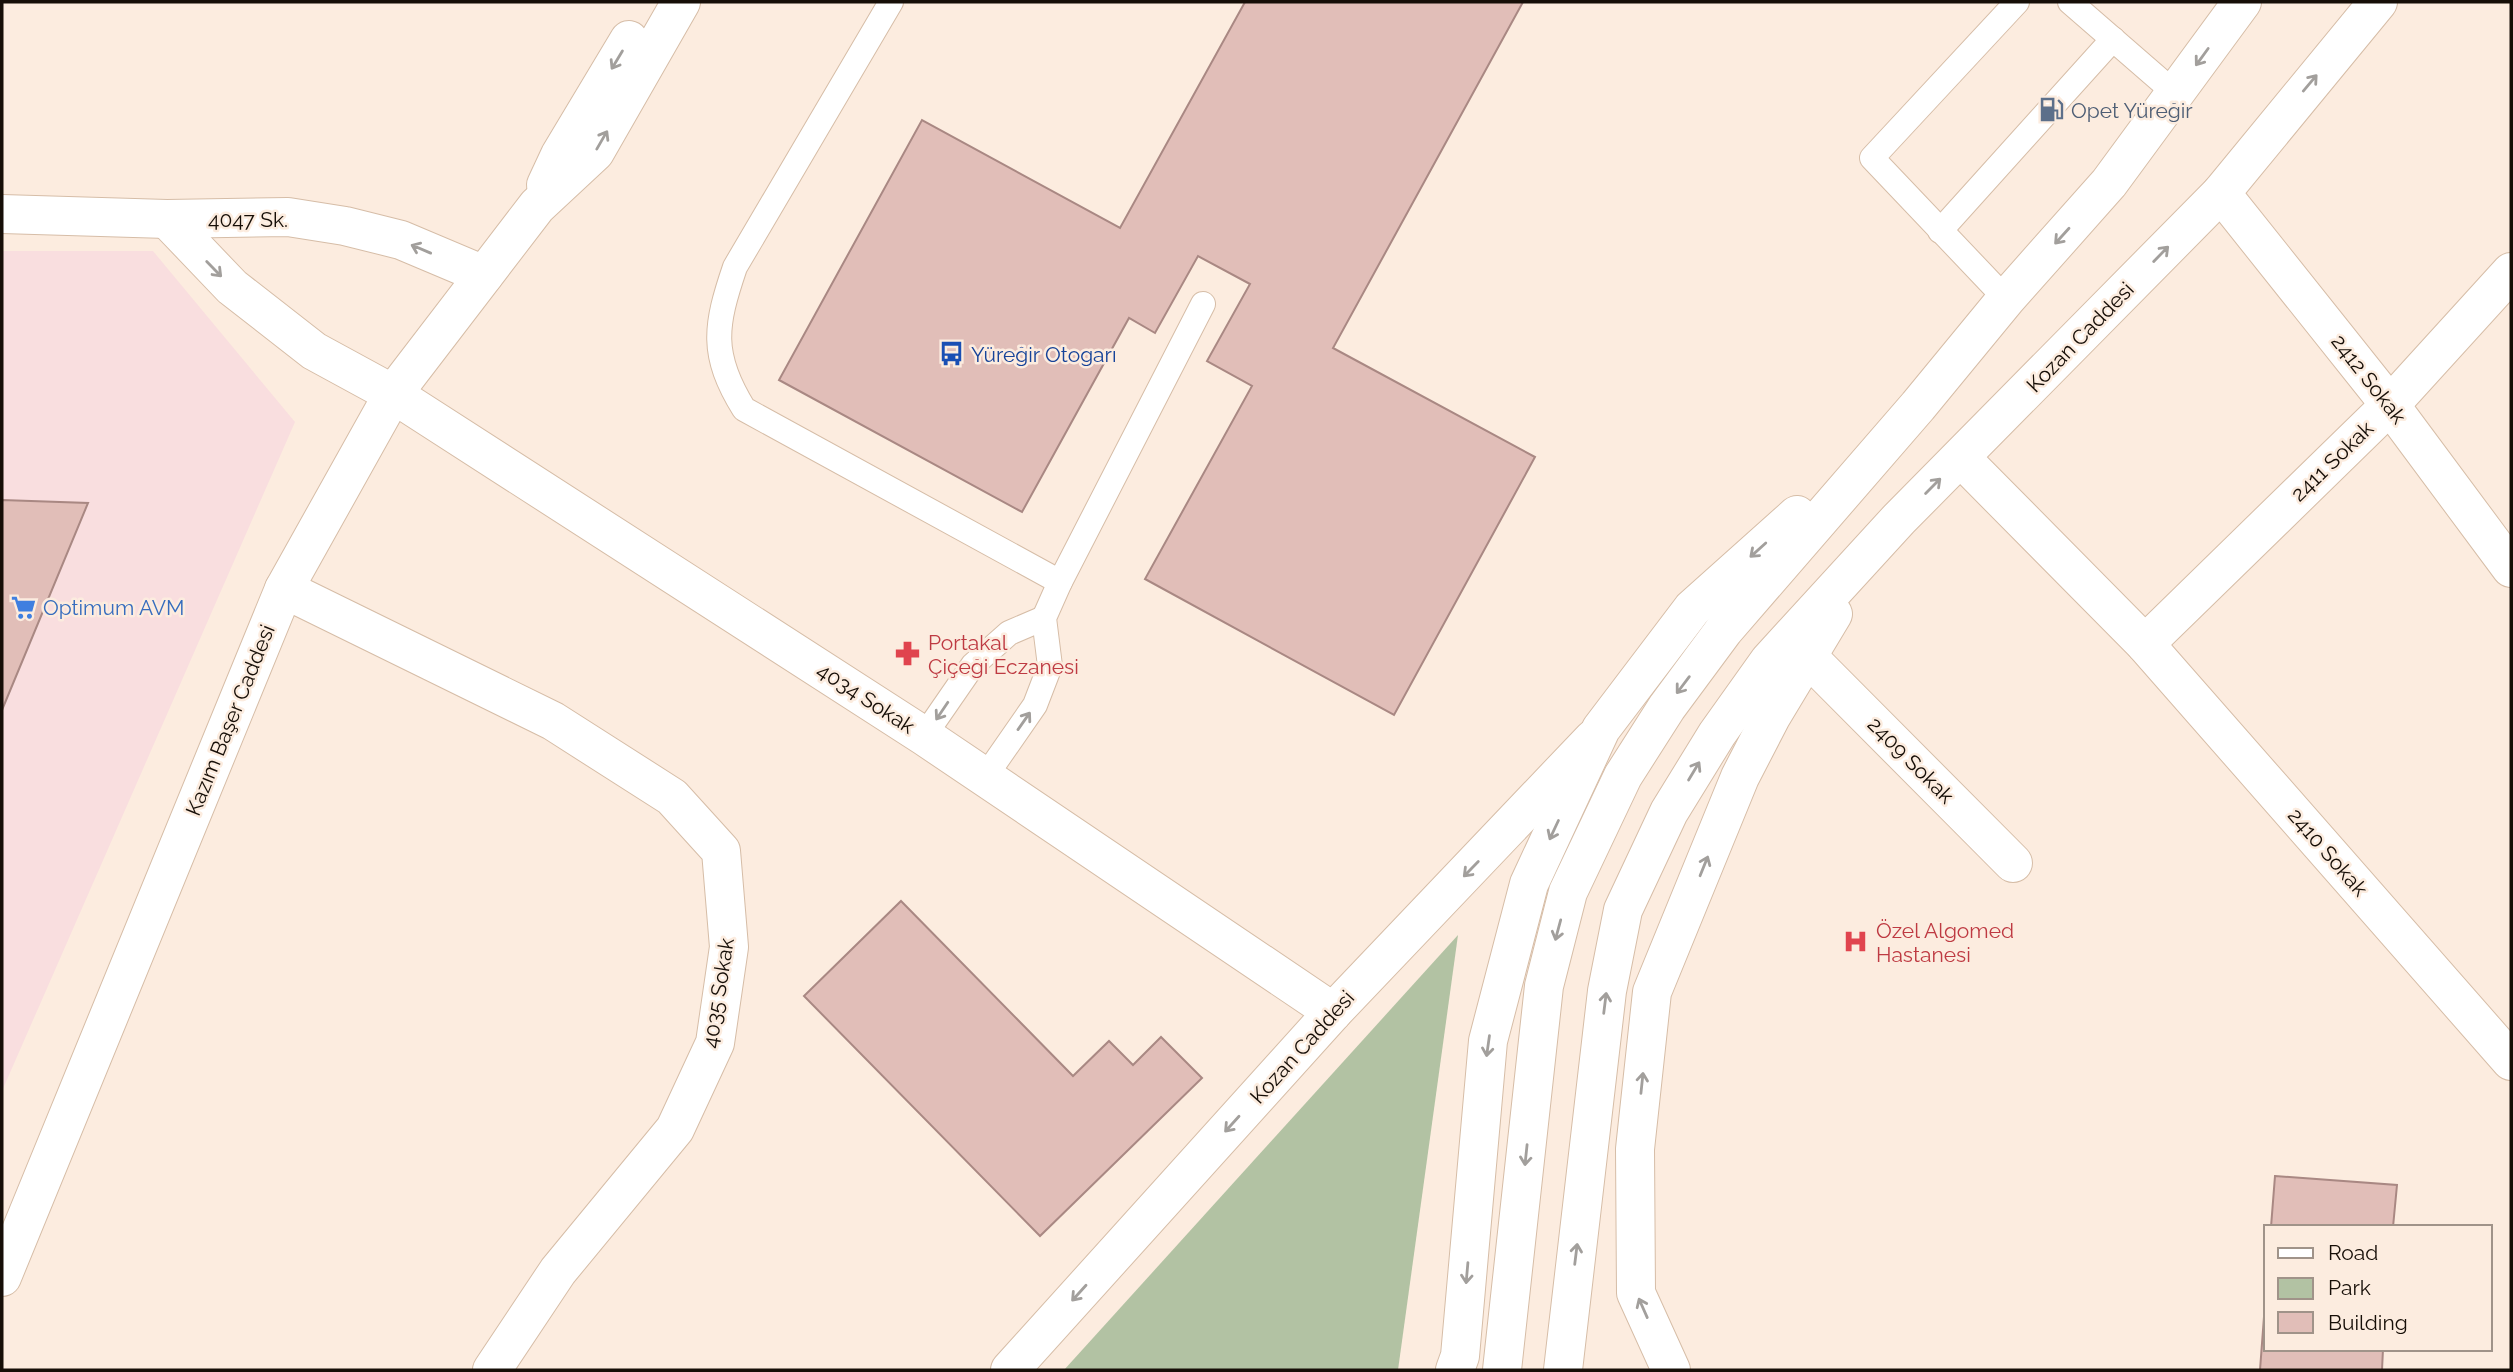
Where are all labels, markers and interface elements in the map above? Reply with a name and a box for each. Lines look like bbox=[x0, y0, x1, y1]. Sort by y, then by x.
one-way arrow bbox=[2195, 47, 2209, 66]
one-way arrow bbox=[610, 50, 624, 70]
one-way arrow bbox=[2303, 74, 2318, 92]
fuel station icon: Opet Yüreğir bbox=[2037, 96, 2065, 124]
place label: Opet Yüreğir bbox=[2071, 98, 2193, 123]
one-way arrow bbox=[595, 131, 609, 151]
street label: 4047 Sk. bbox=[208, 207, 288, 232]
one-way arrow bbox=[2054, 227, 2070, 245]
one-way arrow bbox=[411, 241, 433, 254]
one-way arrow bbox=[2153, 246, 2170, 263]
one-way arrow bbox=[206, 260, 223, 277]
street label: Kozan Caddesi bbox=[2021, 277, 2139, 397]
street label: 2412 Sokak bbox=[2326, 329, 2412, 429]
bus stop icon: Yüreğir Otogarı bbox=[937, 340, 965, 368]
place label: Yüreğir Otogarı bbox=[971, 342, 1117, 367]
street label: 2411 Sokak bbox=[2286, 416, 2378, 506]
one-way arrow bbox=[1924, 478, 1941, 495]
one-way arrow bbox=[1749, 542, 1767, 558]
supermarket icon: Optimum AVM bbox=[9, 593, 37, 621]
place label: Optimum AVM bbox=[43, 595, 185, 620]
street label: Kazım Başer Caddesi bbox=[180, 621, 280, 819]
place label: Portakal Çiçeği Eczanesi bbox=[928, 630, 1079, 679]
pharmacy icon: Portakal Çiçeği Eczanesi bbox=[894, 640, 922, 668]
street label: 4034 Sokak bbox=[813, 657, 919, 739]
one-way arrow bbox=[1676, 675, 1690, 694]
one-way arrow bbox=[935, 701, 949, 720]
one-way arrow bbox=[1017, 712, 1031, 731]
street label: 2409 Sokak bbox=[1863, 712, 1959, 808]
one-way arrow bbox=[1688, 761, 1702, 781]
street label: 2410 Sokak bbox=[2283, 803, 2373, 901]
one-way arrow bbox=[1547, 819, 1560, 840]
one-way arrow bbox=[1698, 856, 1711, 877]
one-way arrow bbox=[1462, 860, 1479, 877]
one-way arrow bbox=[1551, 918, 1564, 941]
place label: Özel Algomed Hastanesi bbox=[1876, 918, 2014, 967]
hospital icon: Özel Algomed Hastanesi bbox=[1842, 928, 1870, 956]
street label: 4035 Sokak bbox=[697, 936, 739, 1050]
street label: Kozan Caddesi bbox=[1245, 985, 1359, 1109]
one-way arrow bbox=[1599, 993, 1612, 1015]
one-way arrow bbox=[1481, 1034, 1494, 1057]
one-way arrow bbox=[1636, 1072, 1649, 1094]
one-way arrow bbox=[1223, 1115, 1240, 1132]
one-way arrow bbox=[1519, 1143, 1532, 1165]
legend bbox=[2264, 1225, 2492, 1351]
text: Road bbox=[2328, 1240, 2378, 1265]
one-way arrow bbox=[1570, 1243, 1583, 1266]
one-way arrow bbox=[1460, 1261, 1473, 1284]
text: Park bbox=[2328, 1275, 2371, 1300]
one-way arrow bbox=[1071, 1284, 1088, 1301]
one-way arrow bbox=[1636, 1298, 1649, 1319]
text: Building bbox=[2328, 1310, 2408, 1335]

